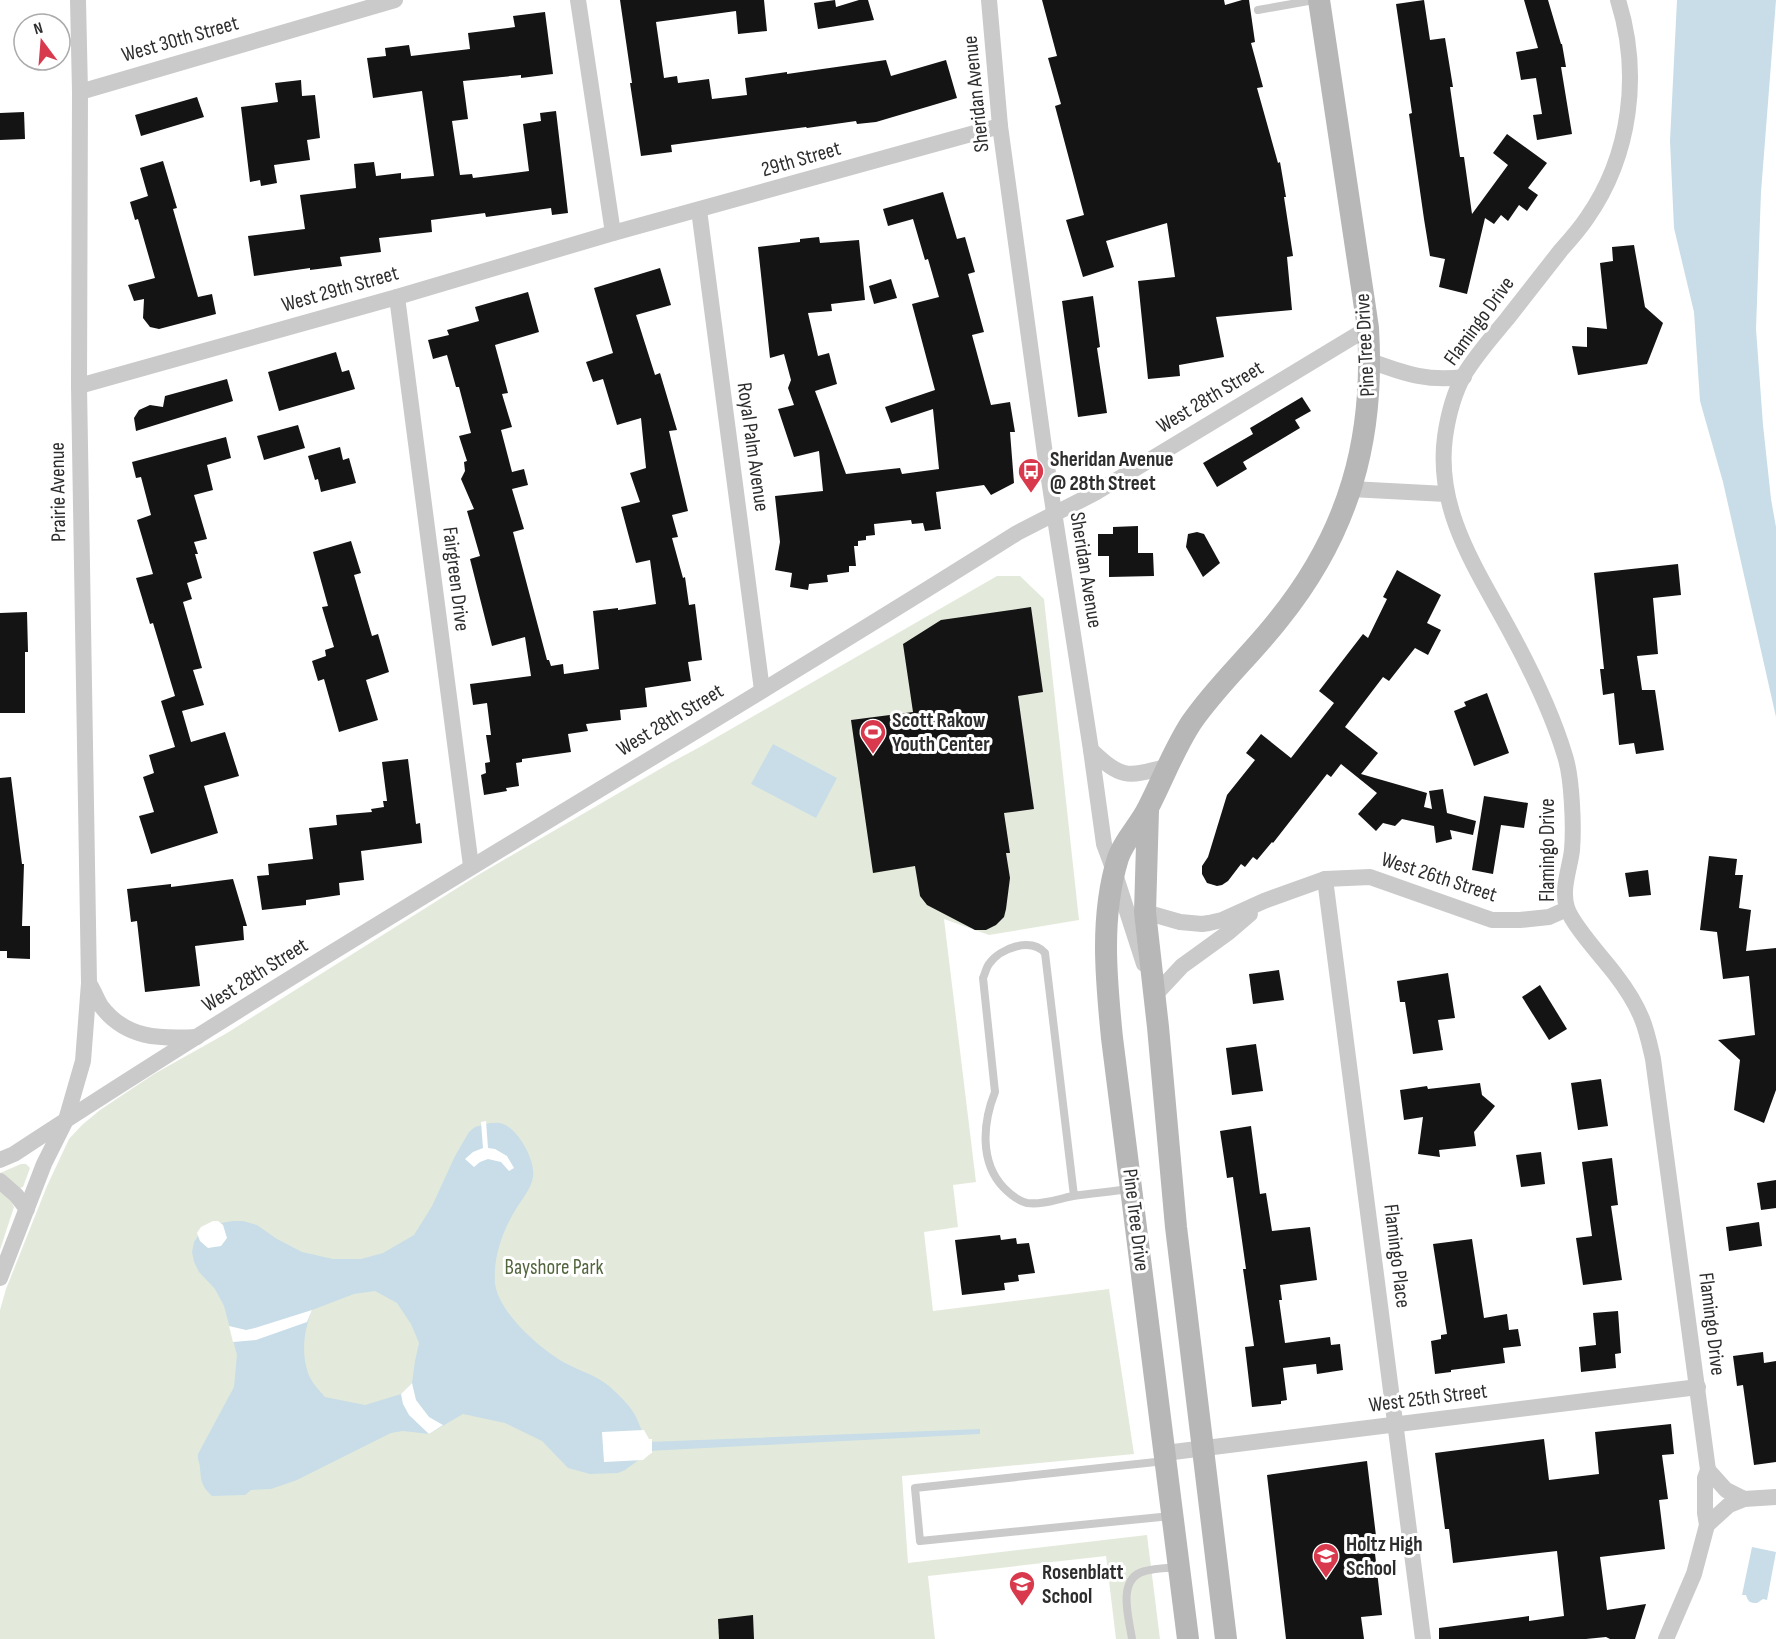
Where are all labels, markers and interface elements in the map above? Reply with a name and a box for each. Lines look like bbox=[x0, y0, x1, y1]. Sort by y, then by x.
street label: West 30th Street bbox=[119, 10, 241, 68]
north arrow bbox=[12, 12, 72, 72]
text: N bbox=[32, 19, 45, 39]
street label: Sheridan Avenue bbox=[957, 35, 995, 153]
street label: 29th Street bbox=[759, 136, 843, 182]
street label: West 29th Street bbox=[279, 260, 401, 318]
street label: Flamingo Drive bbox=[1439, 272, 1519, 370]
street label: Pine Tree Drive bbox=[1350, 293, 1380, 397]
street label: West 28th Street bbox=[1152, 355, 1268, 439]
street label: Royal Palm Avenue bbox=[732, 381, 774, 513]
street label: Prairie Avenue bbox=[45, 442, 71, 542]
place label: Sheridan Avenue @ 28th Street bbox=[1050, 447, 1174, 496]
bus stop icon: Sheridan Avenue @ 28th Street bbox=[1016, 456, 1046, 494]
street label: Sheridan Avenue bbox=[1065, 510, 1107, 630]
street label: Fairgreen Drive bbox=[437, 525, 475, 633]
street label: West 28th Street bbox=[612, 678, 728, 762]
place label: Scott Rakow Youth Center bbox=[892, 708, 990, 757]
sports icon: Scott Rakow Youth Center bbox=[858, 717, 888, 755]
street label: Flamingo Drive bbox=[1535, 798, 1560, 902]
street label: West 26th Street bbox=[1378, 847, 1500, 907]
street label: West 28th Street bbox=[198, 933, 312, 1017]
street label: Pine Tree Drive bbox=[1117, 1167, 1155, 1273]
street label: Flamingo Place bbox=[1378, 1203, 1416, 1309]
park label: Bayshore Park bbox=[505, 1255, 603, 1280]
street label: Flamingo Drive bbox=[1693, 1271, 1731, 1377]
street label: West 25th Street bbox=[1367, 1378, 1489, 1418]
place label: Holtz High School bbox=[1346, 1532, 1423, 1581]
school or university icon: Holtz High School bbox=[1311, 1541, 1341, 1579]
place label: Rosenblatt School bbox=[1042, 1560, 1124, 1609]
school or university icon: Rosenblatt School bbox=[1007, 1569, 1037, 1607]

